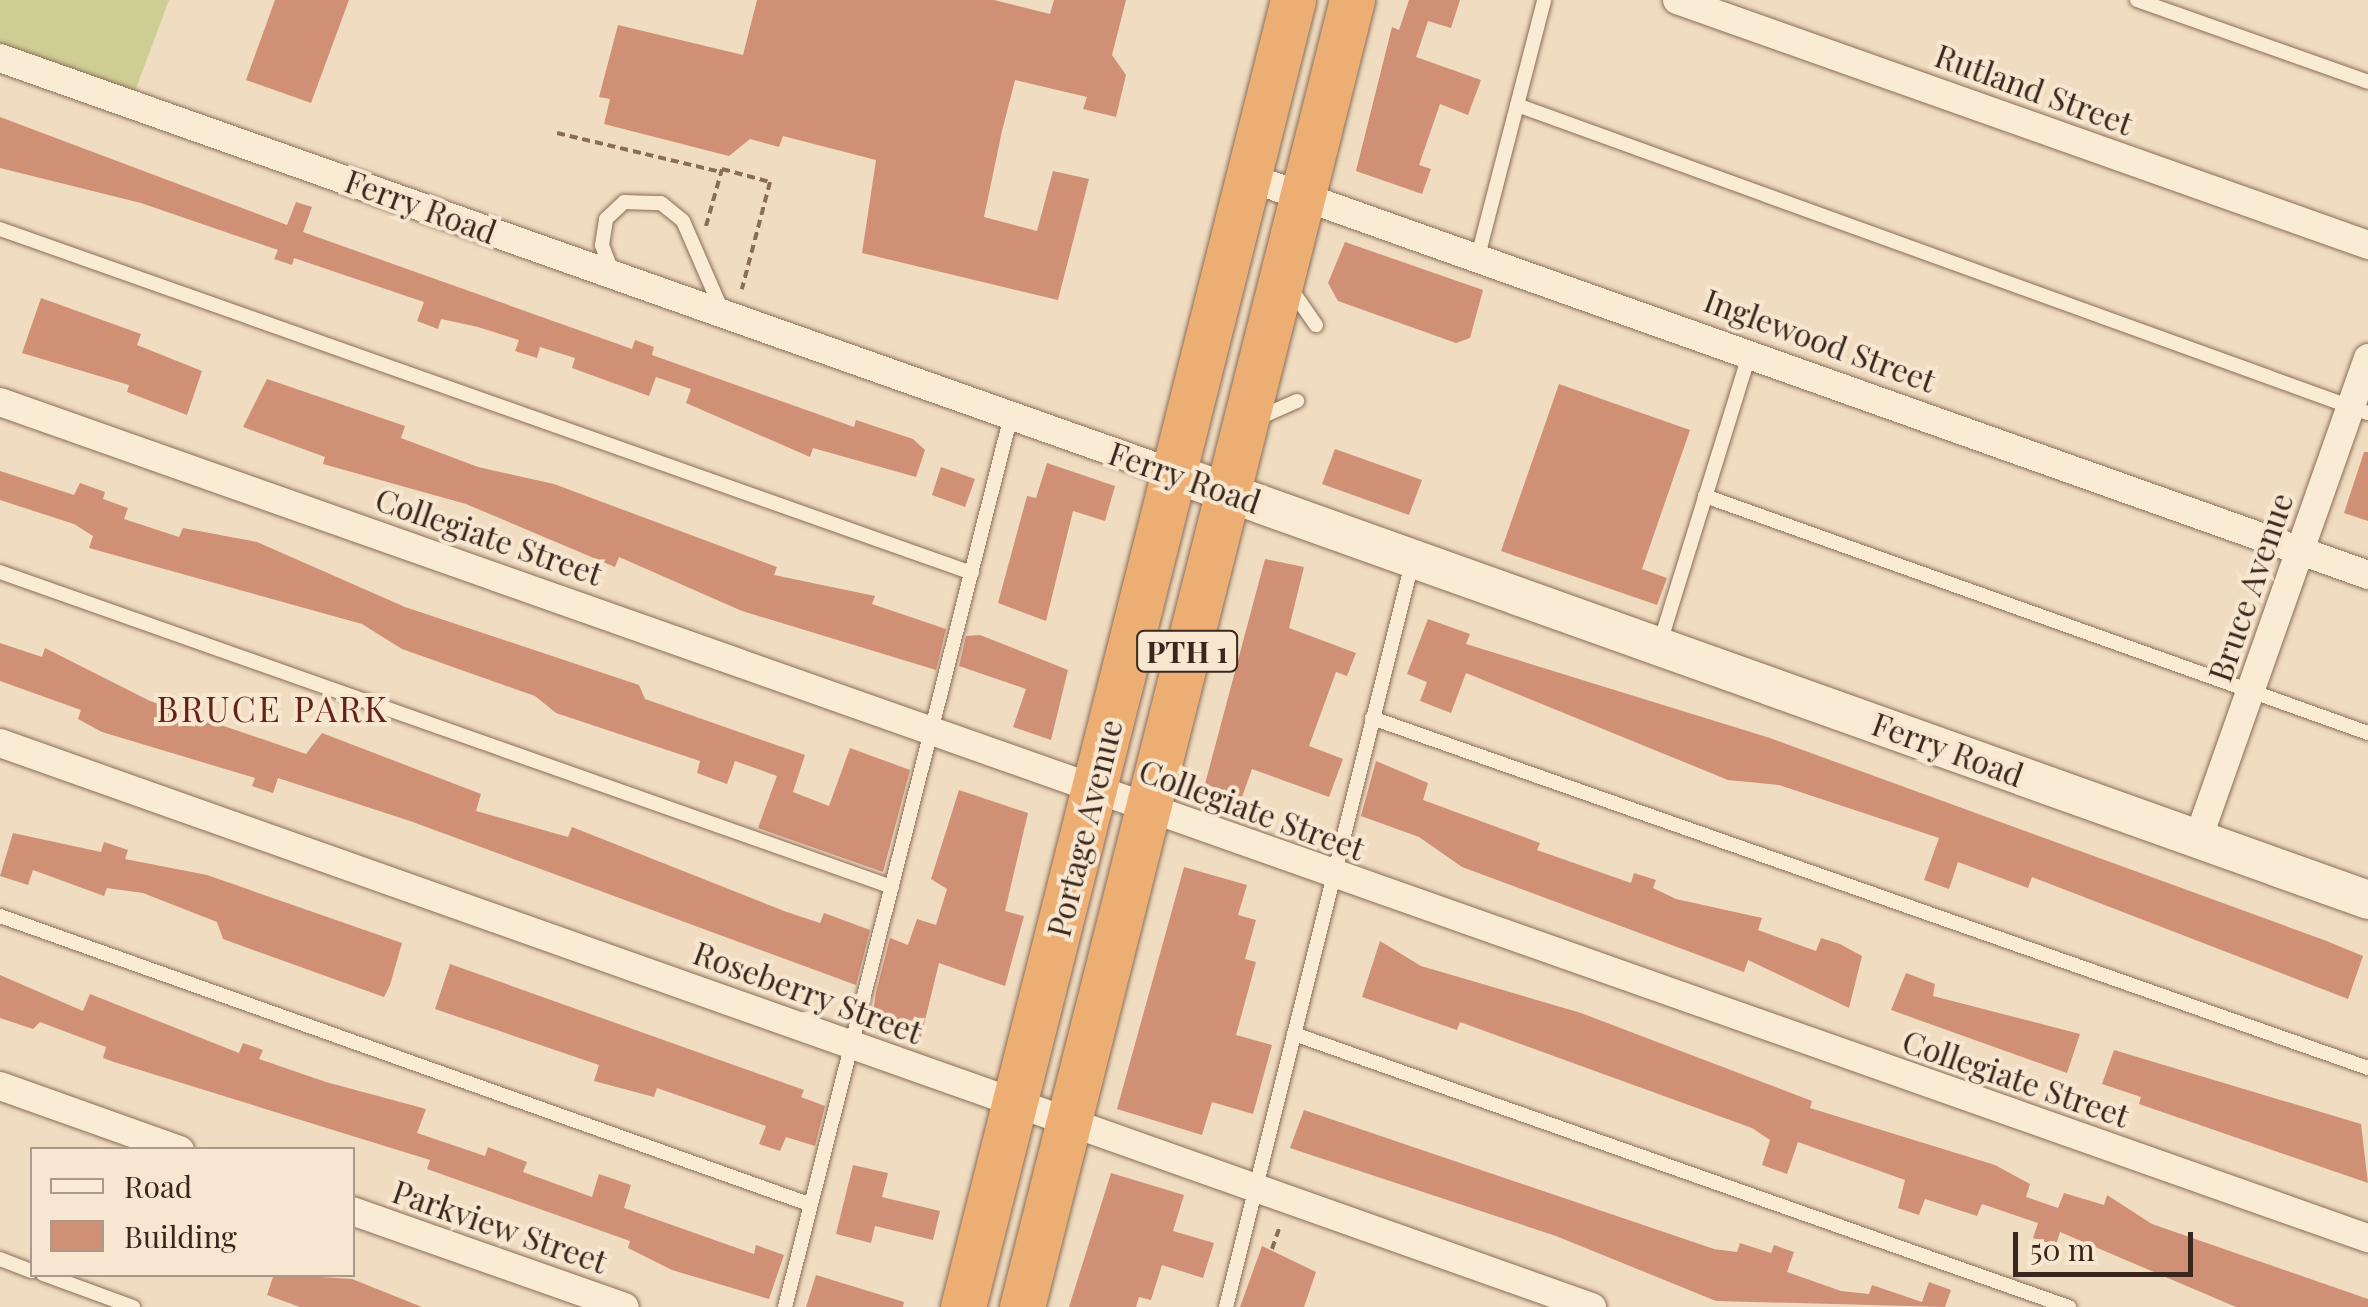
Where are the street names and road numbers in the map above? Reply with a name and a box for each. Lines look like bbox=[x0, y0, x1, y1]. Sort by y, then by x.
street label: Rutland Street bbox=[1930, 36, 2138, 142]
street label: Ferry Road bbox=[340, 161, 502, 251]
street label: Inglewood Street bbox=[1699, 280, 1941, 400]
street label: Ferry Road bbox=[1104, 433, 1266, 521]
street label: Collegiate Street bbox=[371, 479, 607, 593]
street label: Bruce Avenue bbox=[2200, 487, 2300, 687]
road number: PTH 1 bbox=[1134, 626, 1240, 676]
street label: Ferry Road bbox=[1867, 704, 2029, 794]
street label: Portage Avenue bbox=[1038, 715, 1130, 941]
street label: Collegiate Street bbox=[1134, 750, 1370, 868]
street label: Roseberry Street bbox=[688, 933, 928, 1051]
street label: Collegiate Street bbox=[1898, 1021, 2134, 1135]
street label: Parkview Street bbox=[387, 1171, 613, 1281]

